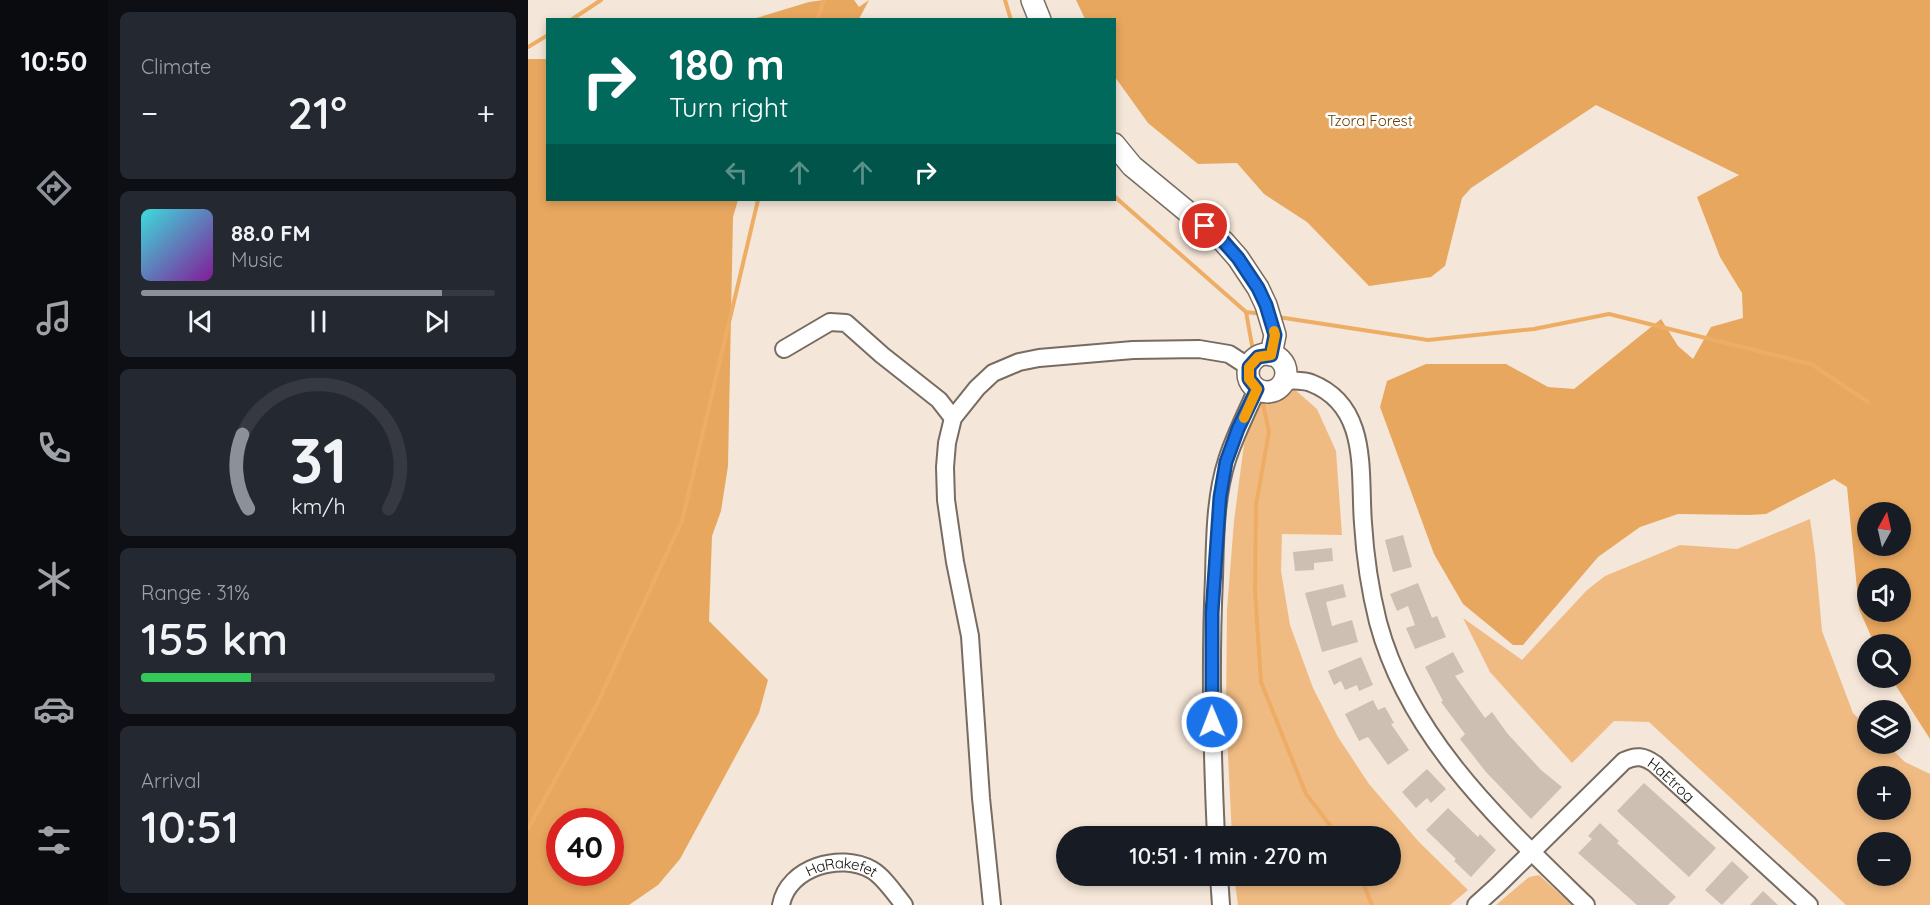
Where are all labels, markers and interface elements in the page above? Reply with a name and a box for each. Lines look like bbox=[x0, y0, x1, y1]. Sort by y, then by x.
text: 180 m bbox=[669, 38, 785, 91]
icon: right bbox=[570, 42, 648, 120]
text: 10:50 bbox=[21, 44, 87, 78]
text: Climate bbox=[141, 54, 211, 79]
text: 21° bbox=[288, 84, 347, 140]
text: Turn right bbox=[669, 90, 788, 124]
text: − bbox=[141, 92, 158, 133]
text: + bbox=[476, 92, 495, 133]
park label: Tzora Forest bbox=[1327, 111, 1413, 130]
icon: left bbox=[720, 156, 753, 189]
icon: ahead bbox=[783, 156, 816, 189]
icon: ahead bbox=[846, 156, 879, 189]
icon: right bbox=[909, 156, 942, 189]
icon: directions bbox=[33, 167, 75, 209]
pin bbox=[1179, 200, 1230, 251]
icon: arrive bbox=[1188, 209, 1221, 242]
text: 88.0 FM bbox=[231, 219, 311, 247]
text: Music bbox=[231, 247, 283, 272]
icon: music bbox=[33, 297, 75, 339]
icon: previous bbox=[184, 305, 217, 338]
icon: pause bbox=[302, 305, 335, 338]
icon: next bbox=[420, 305, 453, 338]
text: 31 bbox=[289, 422, 347, 500]
icon: phone bbox=[33, 427, 75, 469]
text: km/h bbox=[291, 494, 345, 520]
north arrow bbox=[1857, 502, 1911, 556]
map controls bbox=[1857, 502, 1911, 886]
icon: climate bbox=[33, 558, 75, 600]
button: sound bbox=[1857, 568, 1911, 622]
text: Range · 31% bbox=[141, 580, 250, 605]
text: 155 km bbox=[141, 610, 288, 666]
button: search bbox=[1857, 634, 1911, 688]
icon: car bbox=[33, 688, 75, 730]
position arrow bbox=[1180, 690, 1244, 754]
button: layers bbox=[1857, 700, 1911, 754]
street label: HaEtrog bbox=[1644, 752, 1699, 805]
button: + bbox=[1857, 766, 1911, 820]
text: Arrival bbox=[141, 768, 201, 793]
text: 10:51 bbox=[141, 798, 239, 854]
speed limit sign: 40 bbox=[546, 808, 624, 886]
icon: filters bbox=[33, 819, 75, 861]
button: − bbox=[1857, 832, 1911, 886]
text: 10:51 · 1 min · 270 m bbox=[1129, 842, 1328, 870]
street label: HaRakefet bbox=[802, 853, 882, 881]

